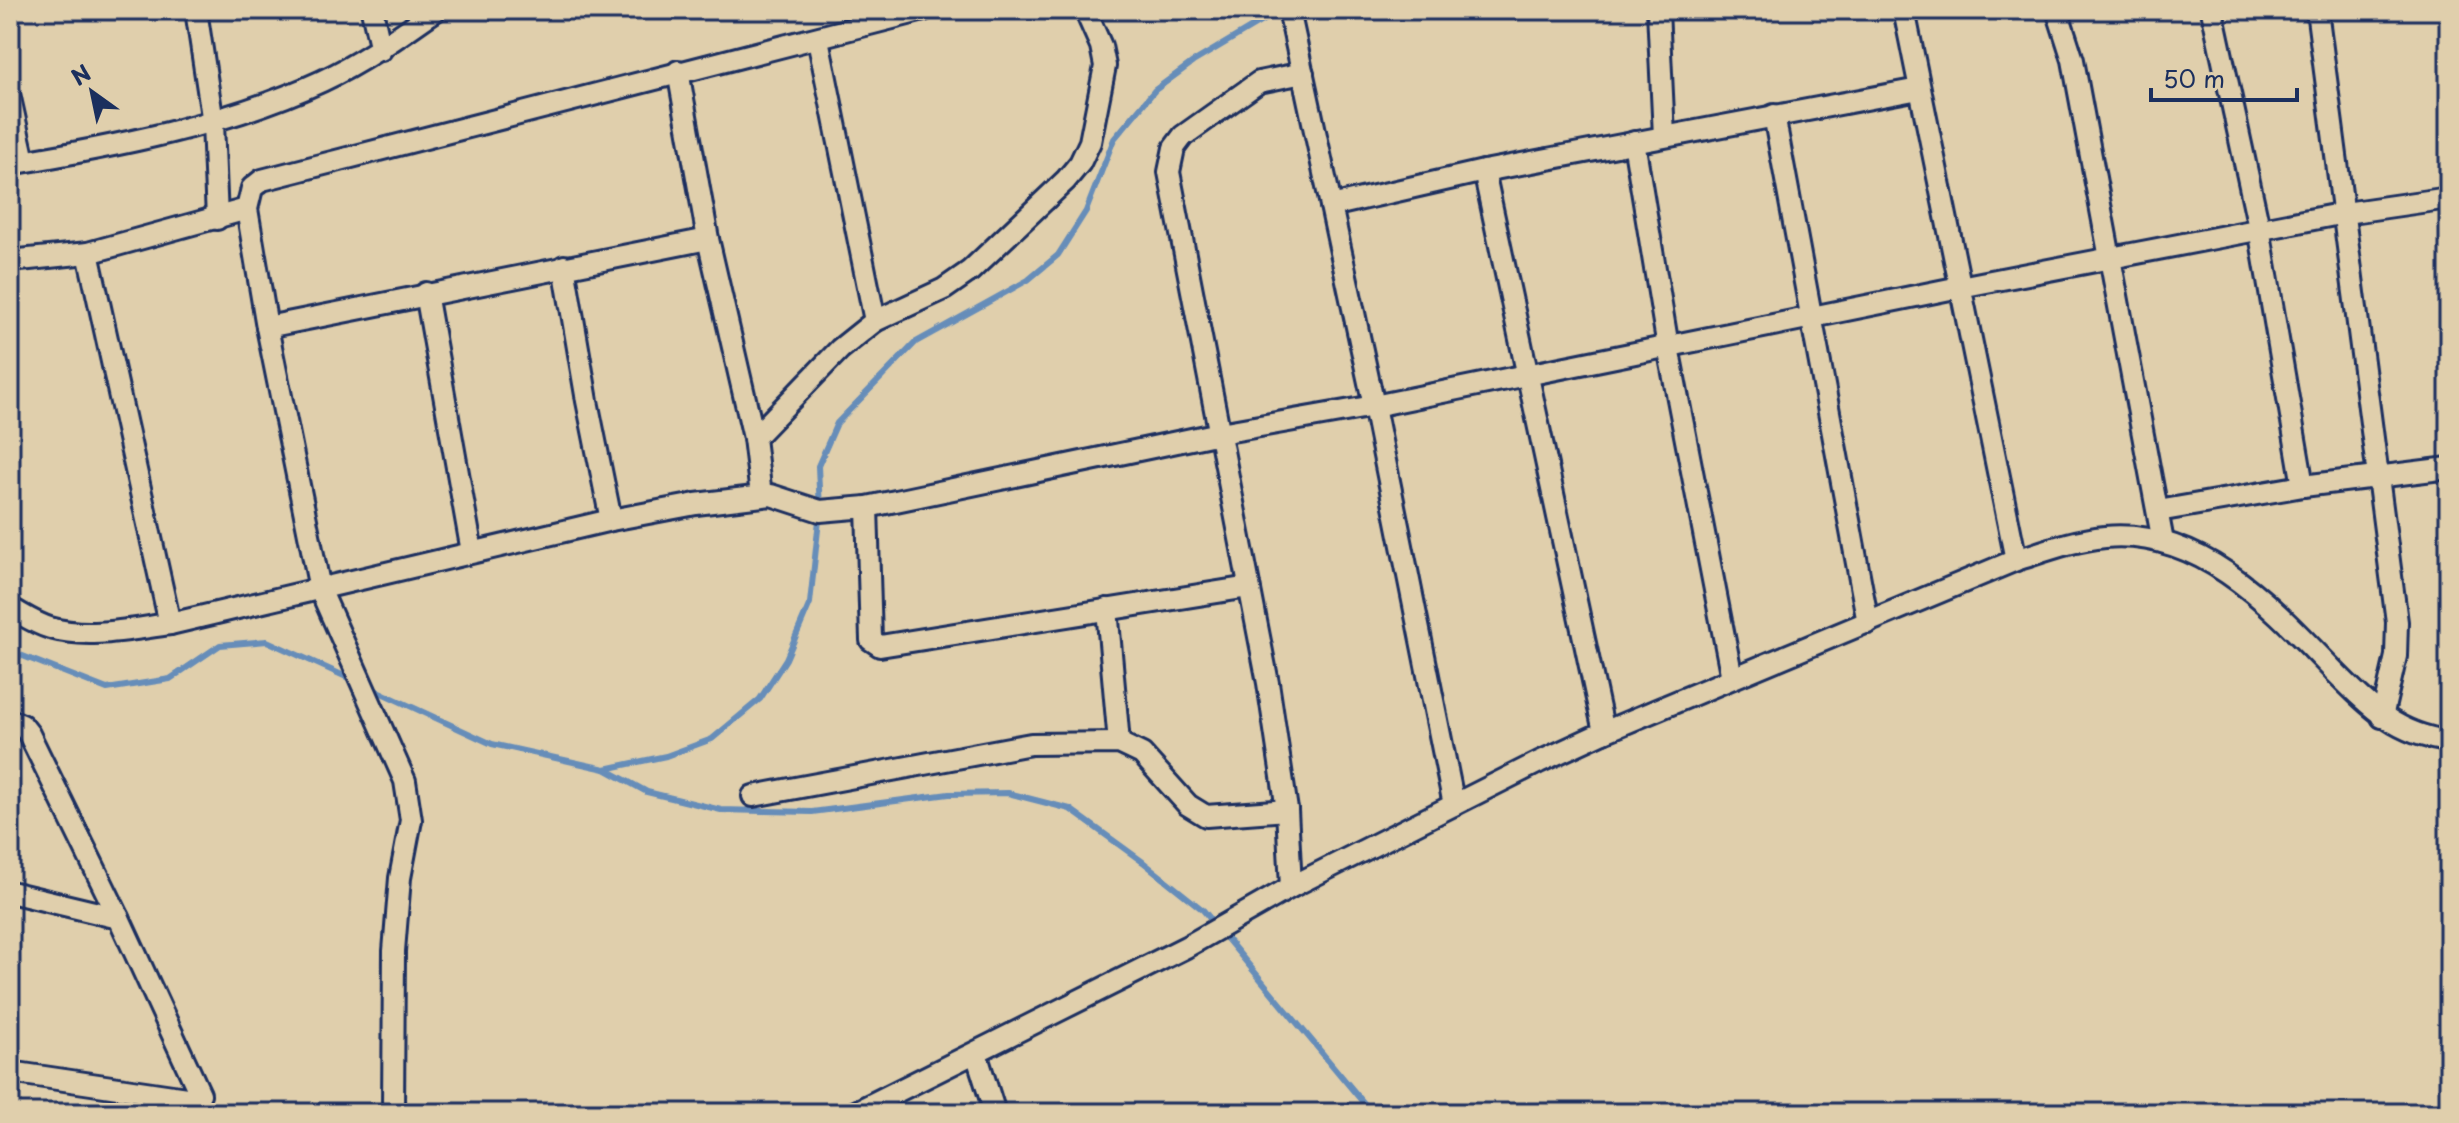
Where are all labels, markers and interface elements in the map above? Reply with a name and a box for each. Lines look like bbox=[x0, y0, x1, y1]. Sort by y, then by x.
north arrow bbox=[52, 52, 132, 132]
scale bar bbox=[2151, 52, 2297, 102]
text: N bbox=[64, 55, 97, 93]
text: 50 m bbox=[2163, 60, 2225, 96]

